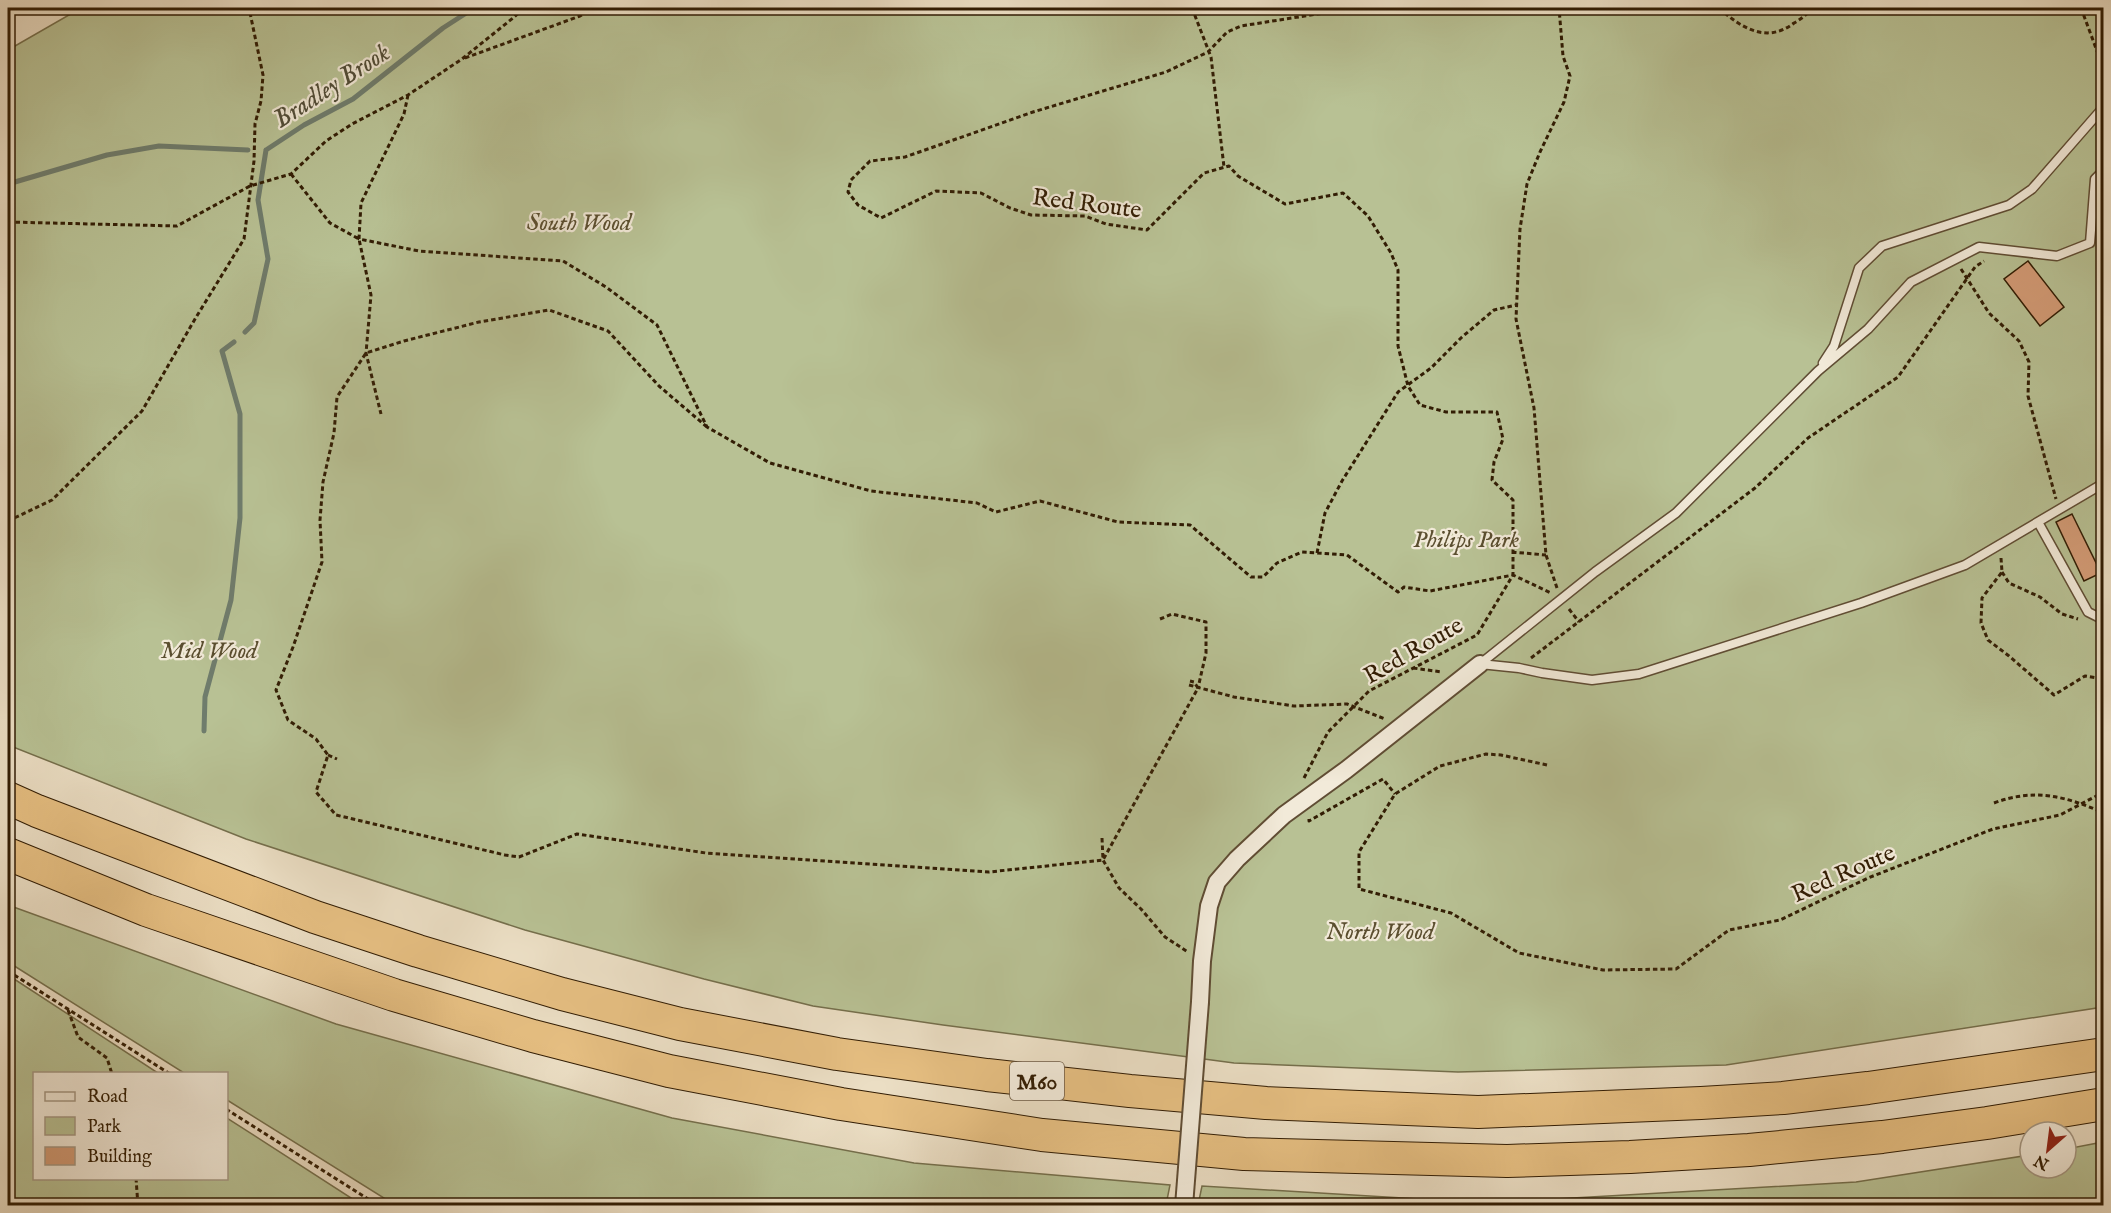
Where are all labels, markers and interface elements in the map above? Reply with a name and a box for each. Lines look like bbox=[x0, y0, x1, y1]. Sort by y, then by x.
water label: Bradley Brook bbox=[267, 36, 397, 136]
street label: Red Route bbox=[1030, 182, 1143, 227]
park label: South Wood bbox=[527, 208, 633, 239]
park label: Philips Park bbox=[1413, 525, 1519, 556]
street label: Red Route bbox=[1358, 610, 1469, 692]
park label: Mid Wood bbox=[161, 636, 259, 667]
street label: Red Route bbox=[1787, 838, 1900, 911]
park label: North Wood bbox=[1326, 917, 1436, 948]
road number: M60 bbox=[1010, 1062, 1064, 1100]
legend bbox=[33, 1072, 228, 1180]
text: Road bbox=[87, 1086, 128, 1109]
text: Park bbox=[87, 1116, 122, 1139]
north arrow bbox=[2018, 1120, 2078, 1180]
text: Building bbox=[87, 1146, 152, 1169]
text: N bbox=[2031, 1149, 2054, 1174]

